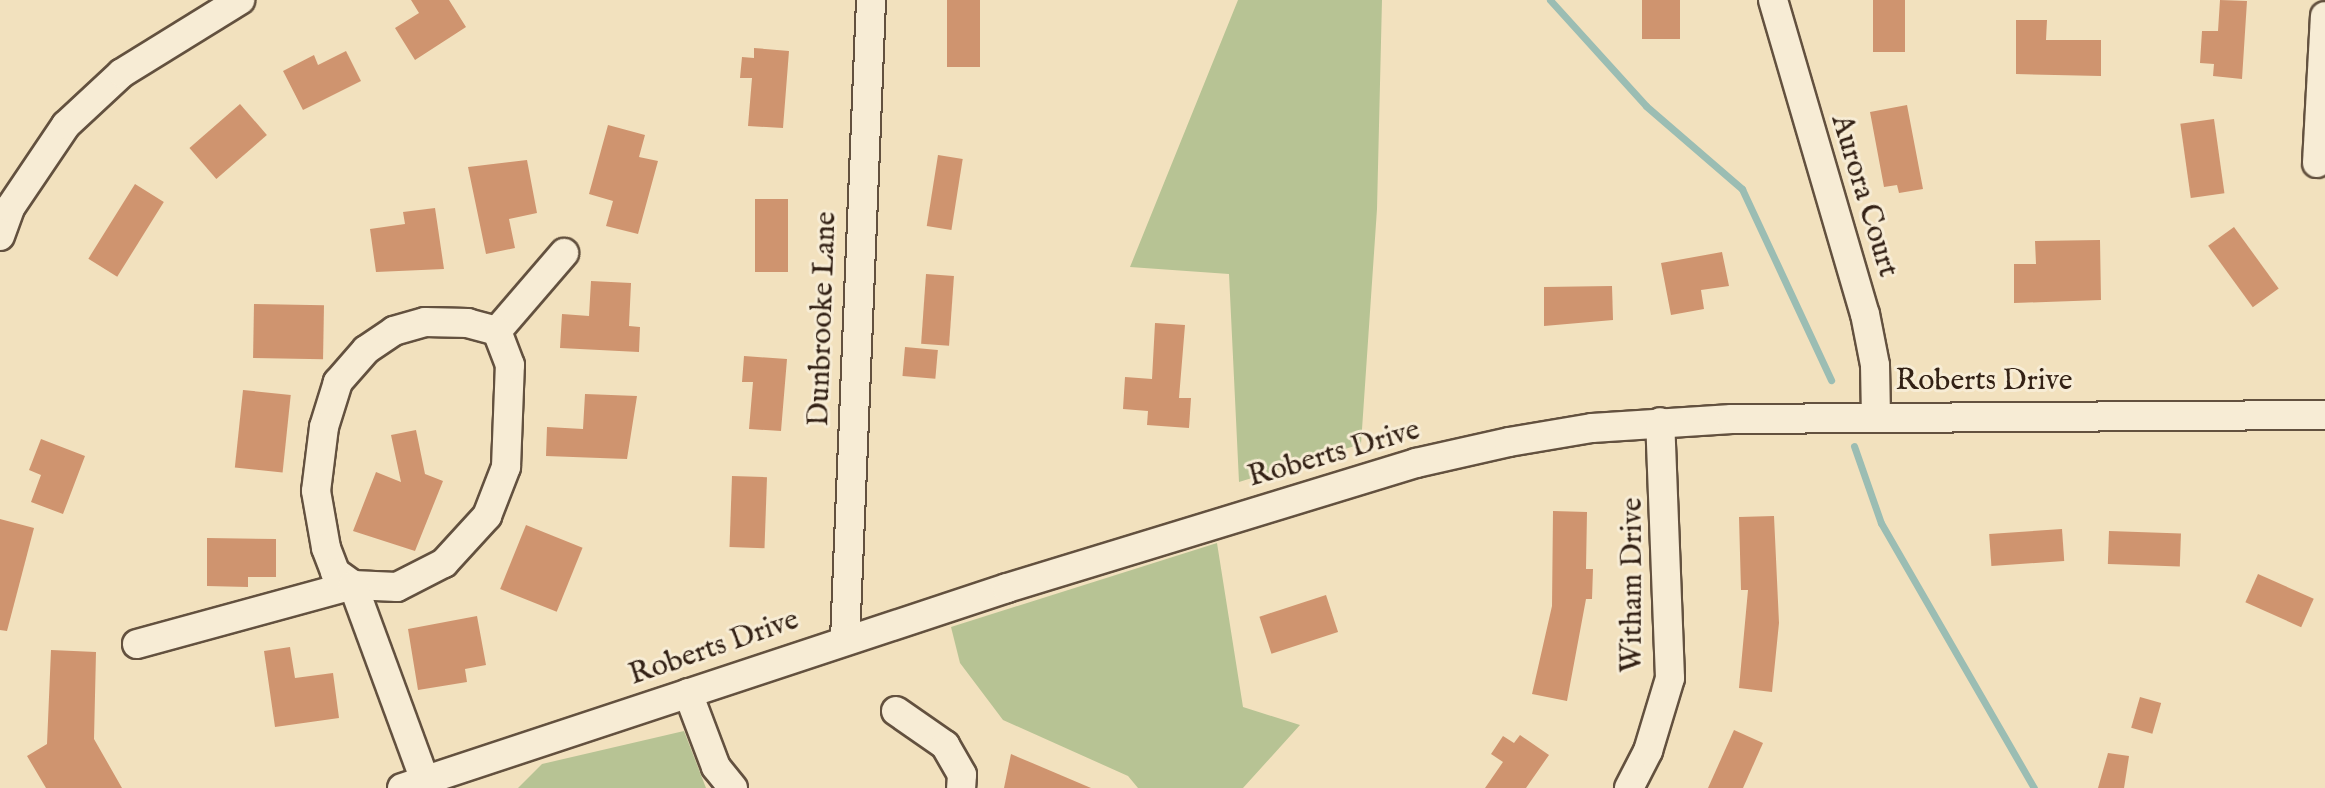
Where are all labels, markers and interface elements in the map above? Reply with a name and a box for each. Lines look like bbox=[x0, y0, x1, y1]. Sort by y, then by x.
street label: Aurora Court bbox=[1822, 110, 1906, 282]
street label: Dunbrooke Lane bbox=[801, 211, 845, 427]
street label: Roberts Drive bbox=[1896, 363, 2072, 399]
street label: Roberts Drive bbox=[1244, 412, 1424, 496]
street label: Witham Drive bbox=[1615, 497, 1651, 673]
street label: Roberts Drive bbox=[624, 602, 804, 694]

